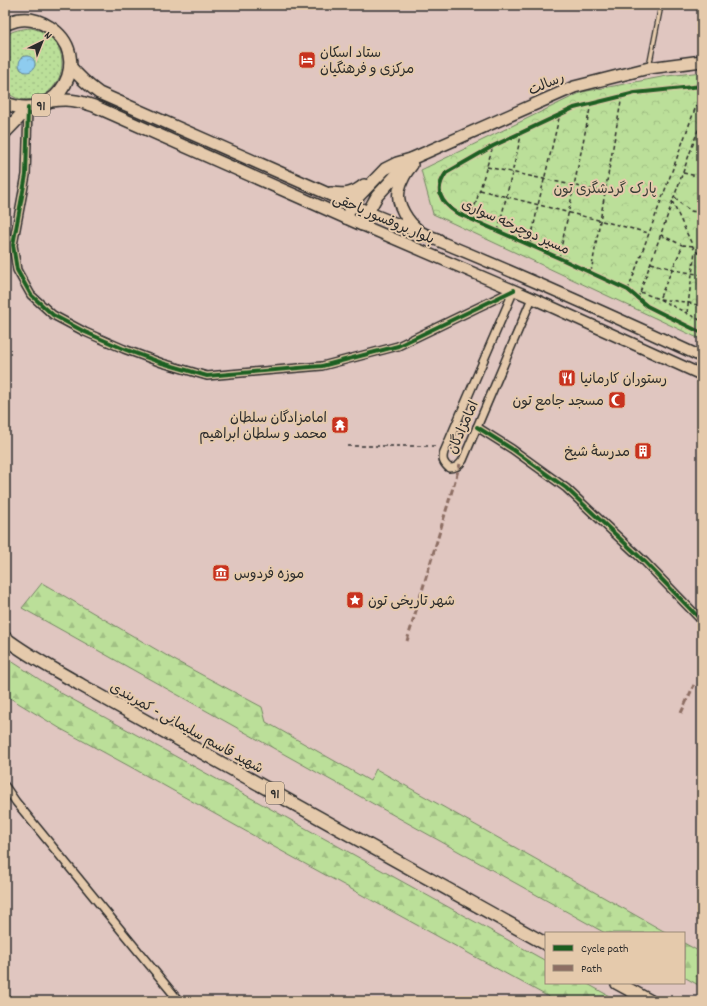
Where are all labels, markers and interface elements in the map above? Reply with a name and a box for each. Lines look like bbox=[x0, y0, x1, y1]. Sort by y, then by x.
north arrow bbox=[22, 22, 62, 62]
text: N bbox=[40, 28, 55, 44]
place label: ستاد اسکان مرکزی و فرهنگیان bbox=[320, 44, 414, 80]
hotel icon: ستاد اسکان مرکزی و فرهنگیان bbox=[297, 50, 317, 70]
street label: رسالت bbox=[526, 68, 568, 101]
road number: 91 bbox=[32, 94, 50, 116]
park label: پارک گردشگری تون bbox=[553, 180, 657, 200]
street label: بلوار پروفسور یاحقی bbox=[329, 189, 437, 250]
street label: مسیر دوچرخه سواری bbox=[458, 195, 572, 261]
restaurant icon: رستوران کارمانیا bbox=[557, 368, 577, 388]
place label: رستوران کارمانیا bbox=[580, 370, 667, 390]
mosque icon: مسجد جامع تون bbox=[607, 390, 627, 410]
place label: مسجد جامع تون bbox=[512, 392, 604, 412]
street label: امامزادگان bbox=[443, 398, 484, 458]
place label: امامزادگان سلطان محمد و سلطان ابراهیم bbox=[199, 409, 327, 445]
temple icon: امامزادگان سلطان محمد و سلطان ابراهیم bbox=[330, 415, 350, 435]
building icon: مدرسهٔ شیخ bbox=[633, 441, 653, 461]
place label: مدرسهٔ شیخ bbox=[564, 443, 630, 463]
museum icon: موزه فردوس bbox=[211, 563, 231, 583]
place label: موزه فردوس bbox=[234, 565, 304, 585]
place icon: شهر تاریخی تون bbox=[345, 590, 365, 610]
place label: شهر تاریخی تون bbox=[368, 592, 455, 612]
street label: شهید قاسم سلیمانی - کمربندی bbox=[106, 678, 266, 779]
road number: 91 bbox=[266, 782, 284, 804]
legend bbox=[545, 932, 685, 984]
text: Cycle path bbox=[581, 941, 629, 958]
text: Path bbox=[581, 961, 602, 978]

